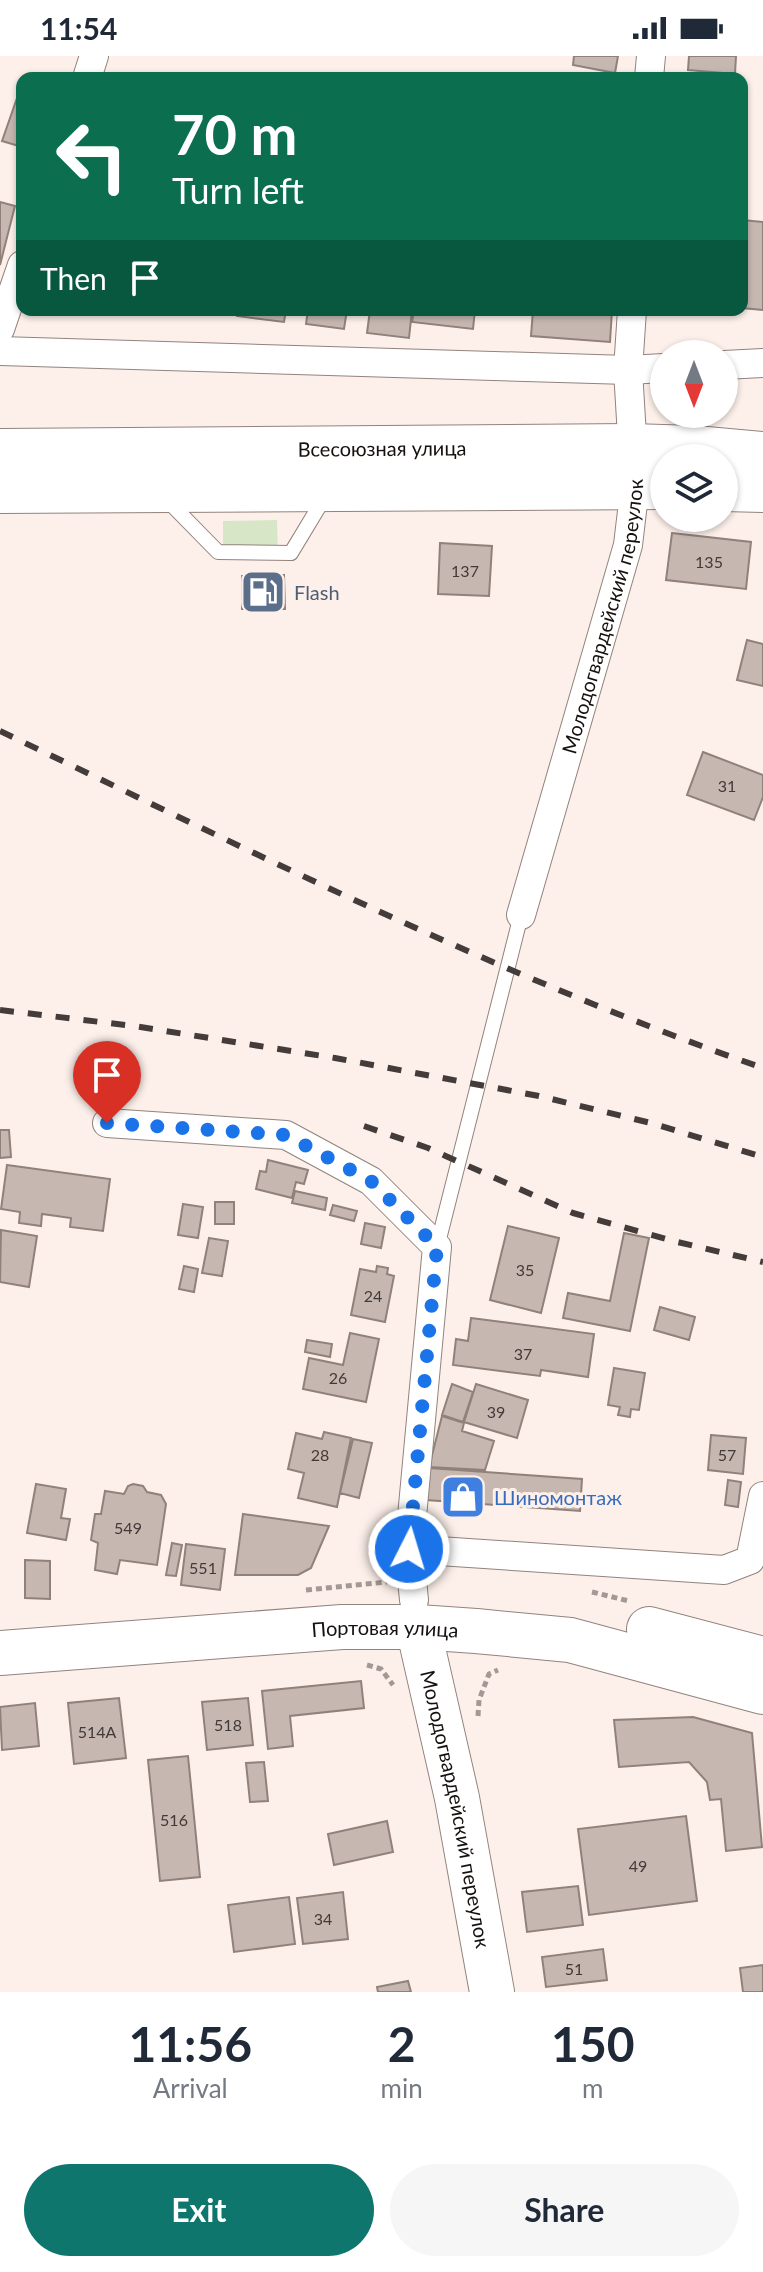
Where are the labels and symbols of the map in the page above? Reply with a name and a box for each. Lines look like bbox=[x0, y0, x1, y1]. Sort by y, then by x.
north arrow bbox=[650, 340, 738, 428]
street label: Всесоюзная улица bbox=[298, 435, 466, 461]
street label: Молодогвардейский переулок bbox=[556, 478, 647, 756]
house number: 135 bbox=[695, 552, 723, 571]
house number: 137 bbox=[451, 561, 479, 580]
fuel station icon: Flash bbox=[239, 568, 287, 616]
place label: Flash bbox=[294, 580, 340, 604]
house number: 31 bbox=[718, 776, 736, 795]
pin bbox=[73, 1041, 141, 1123]
house number: 35 bbox=[516, 1260, 534, 1279]
house number: 24 bbox=[364, 1286, 382, 1305]
house number: 37 bbox=[514, 1344, 532, 1363]
house number: 26 bbox=[329, 1368, 347, 1387]
house number: 39 bbox=[487, 1402, 505, 1421]
house number: 28 bbox=[311, 1445, 329, 1464]
house number: 57 bbox=[718, 1445, 736, 1464]
shop icon: Шиномонтаж bbox=[439, 1473, 487, 1521]
place label: Шиномонтаж bbox=[494, 1485, 622, 1509]
position arrow bbox=[367, 1507, 451, 1591]
house number: 549 bbox=[114, 1518, 142, 1537]
house number: 551 bbox=[189, 1558, 217, 1577]
street label: Портовая улица bbox=[311, 1615, 459, 1642]
street label: Молодогвардейский переулок bbox=[416, 1668, 496, 1950]
house number: 518 bbox=[214, 1715, 242, 1734]
house number: 514А bbox=[78, 1722, 117, 1741]
house number: 516 bbox=[160, 1810, 188, 1829]
house number: 49 bbox=[629, 1856, 647, 1875]
house number: 34 bbox=[314, 1909, 332, 1928]
house number: 51 bbox=[565, 1959, 583, 1978]

